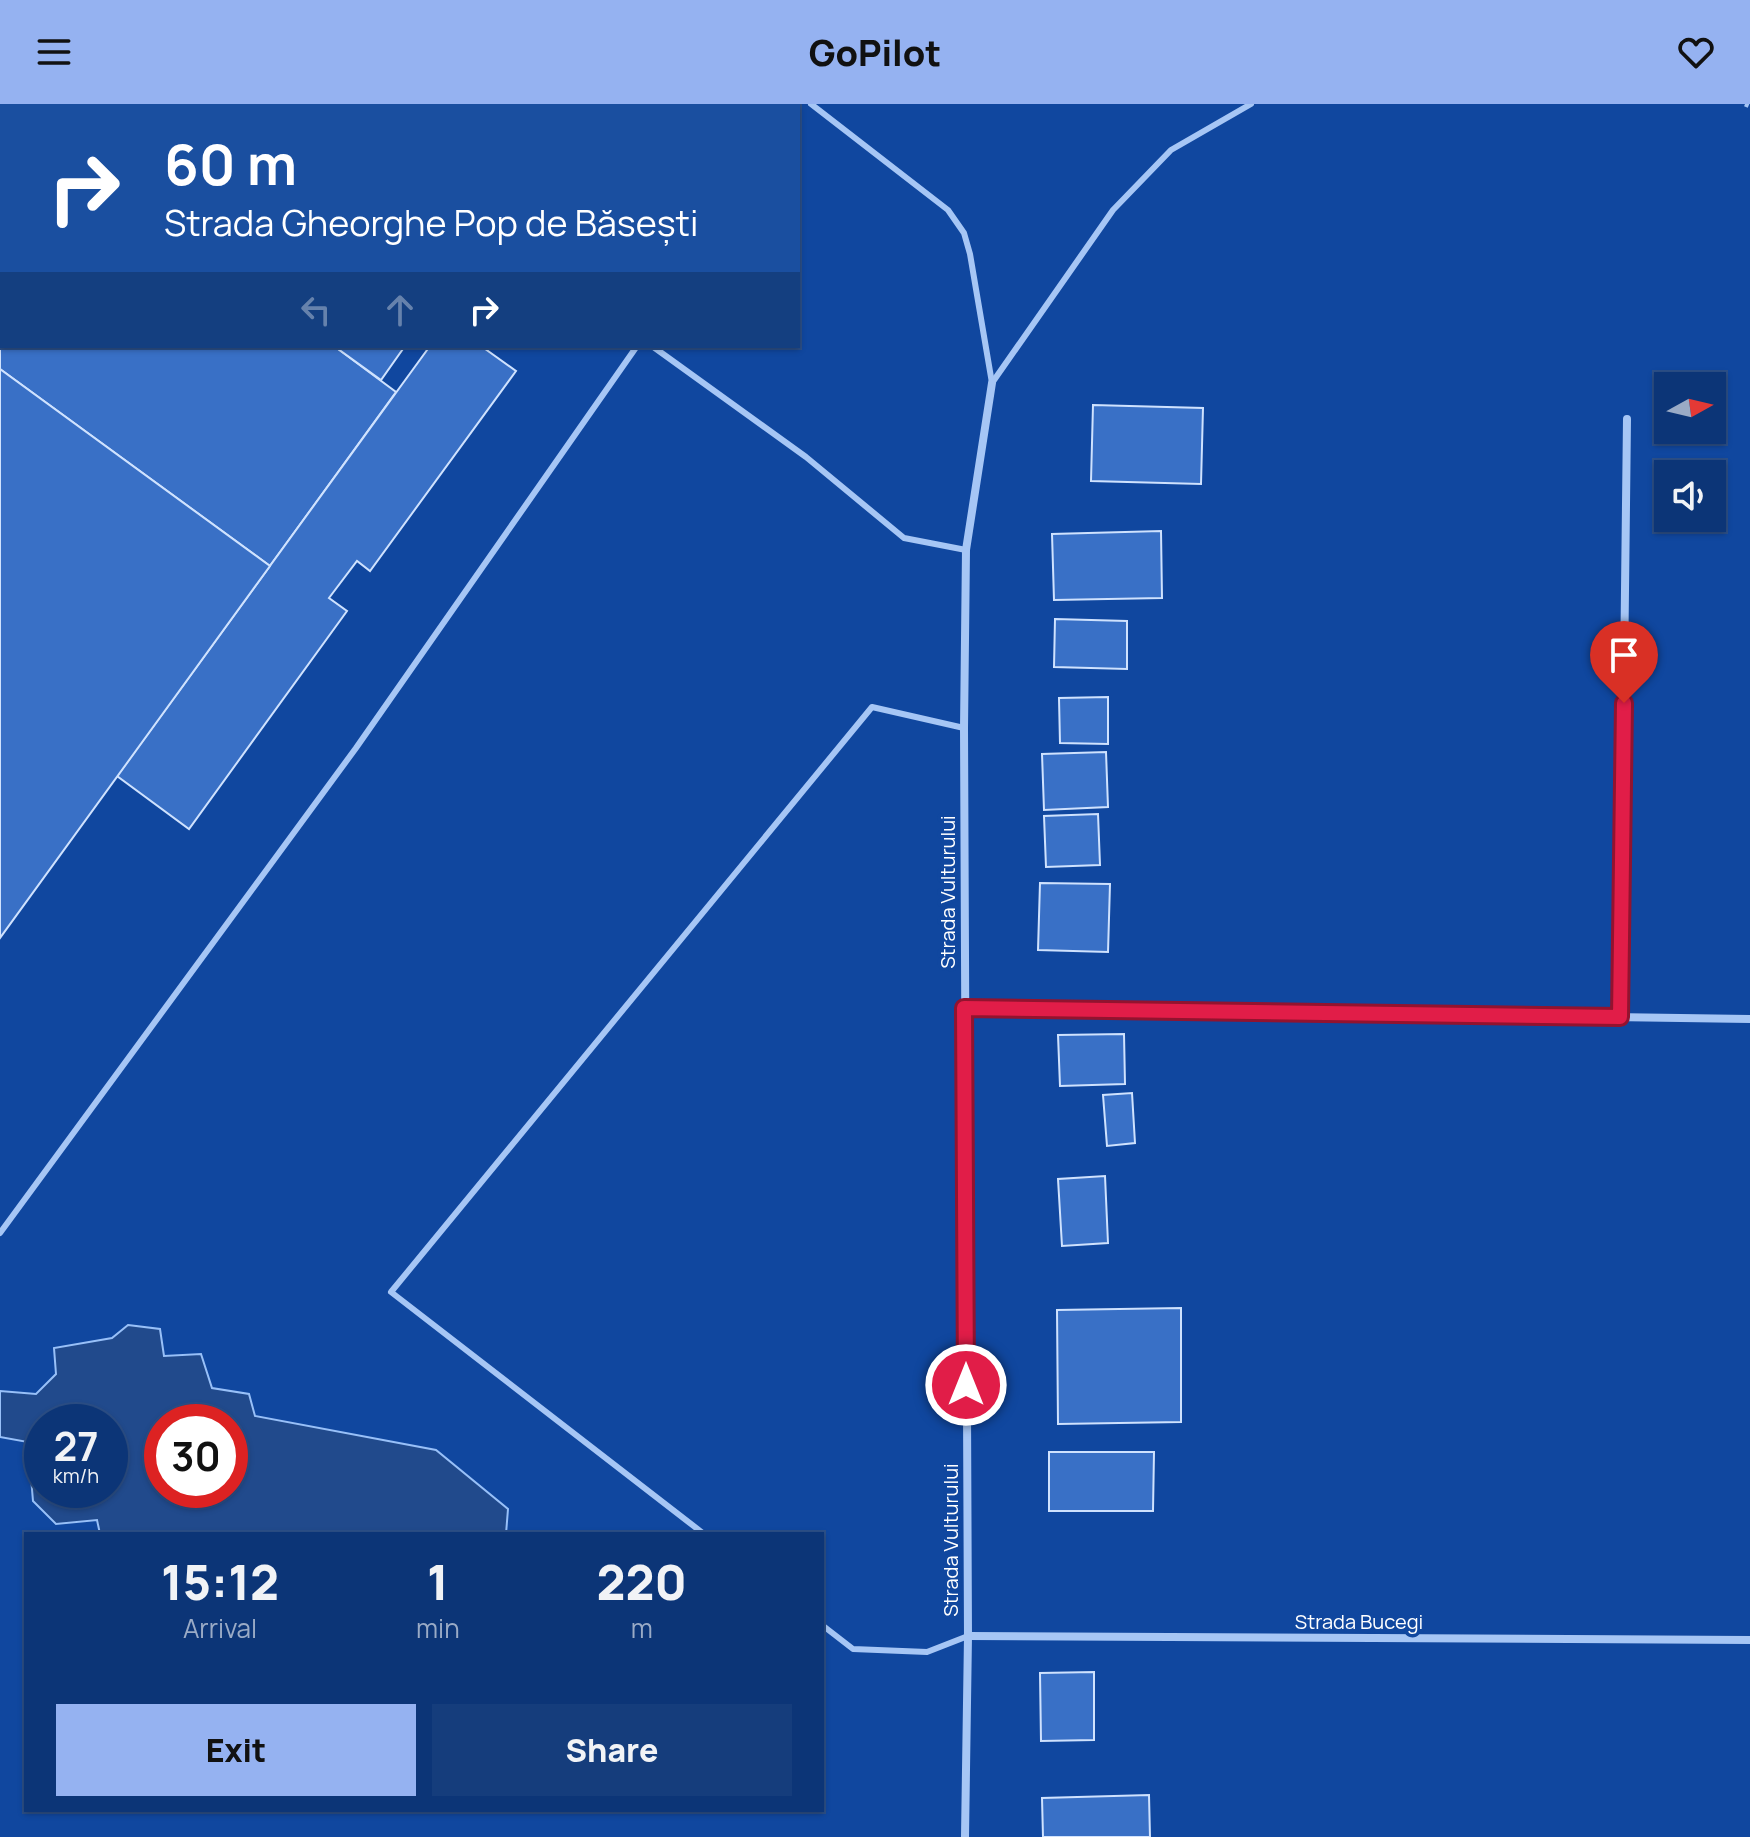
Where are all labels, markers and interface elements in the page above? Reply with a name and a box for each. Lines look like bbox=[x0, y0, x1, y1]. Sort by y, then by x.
text: GoPilot bbox=[809, 28, 941, 77]
icon: menu bbox=[32, 30, 76, 74]
icon: heart bbox=[1674, 30, 1718, 74]
text: 60 m bbox=[164, 125, 297, 202]
icon: right bbox=[32, 136, 136, 240]
text: Strada Gheorghe Pop de Băsești bbox=[164, 198, 698, 247]
icon: left bbox=[294, 288, 338, 332]
icon: ahead bbox=[378, 288, 422, 332]
icon: right bbox=[462, 288, 506, 332]
north arrow bbox=[1654, 372, 1726, 444]
map controls bbox=[1654, 372, 1726, 532]
button: sound bbox=[1654, 460, 1726, 532]
pin bbox=[1590, 621, 1658, 703]
icon: arrive bbox=[1602, 633, 1646, 677]
street label: Strada Vulturului bbox=[934, 815, 961, 969]
position arrow bbox=[924, 1343, 1008, 1427]
speed limit sign: 30 bbox=[144, 1404, 248, 1508]
text: 27 bbox=[53, 1418, 99, 1473]
text: km/h bbox=[53, 1462, 99, 1489]
street label: Strada Vulturului bbox=[937, 1463, 964, 1617]
text: 15:12 bbox=[161, 1549, 279, 1614]
text: 1 bbox=[427, 1549, 449, 1614]
text: 220 bbox=[597, 1549, 687, 1614]
street label: Strada Bucegi bbox=[1295, 1608, 1423, 1635]
text: Arrival bbox=[183, 1610, 257, 1646]
text: min bbox=[416, 1610, 460, 1646]
text: m bbox=[631, 1610, 653, 1646]
button: Exit bbox=[56, 1704, 416, 1796]
button: Share bbox=[432, 1704, 792, 1796]

